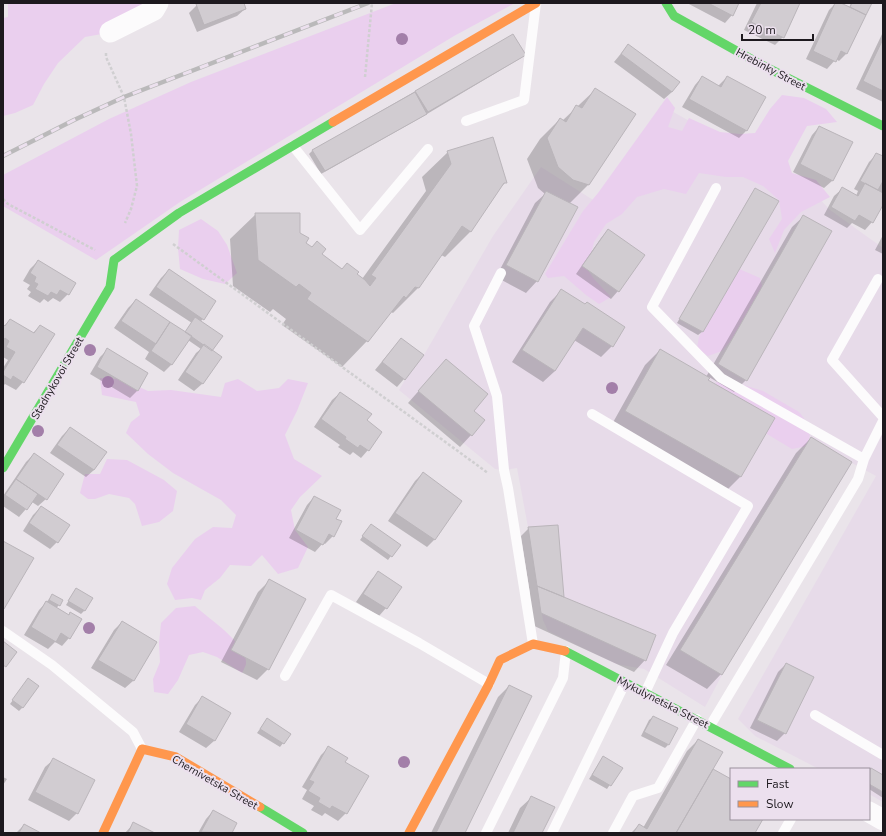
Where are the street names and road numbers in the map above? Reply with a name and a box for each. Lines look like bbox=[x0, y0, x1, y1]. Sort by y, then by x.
street label: Hrebinky Street bbox=[733, 45, 808, 94]
street label: Stadnykovoi Street bbox=[28, 334, 87, 422]
street label: Mykulynetska Street bbox=[614, 673, 711, 732]
street label: Chernivetska Street bbox=[169, 752, 261, 813]

